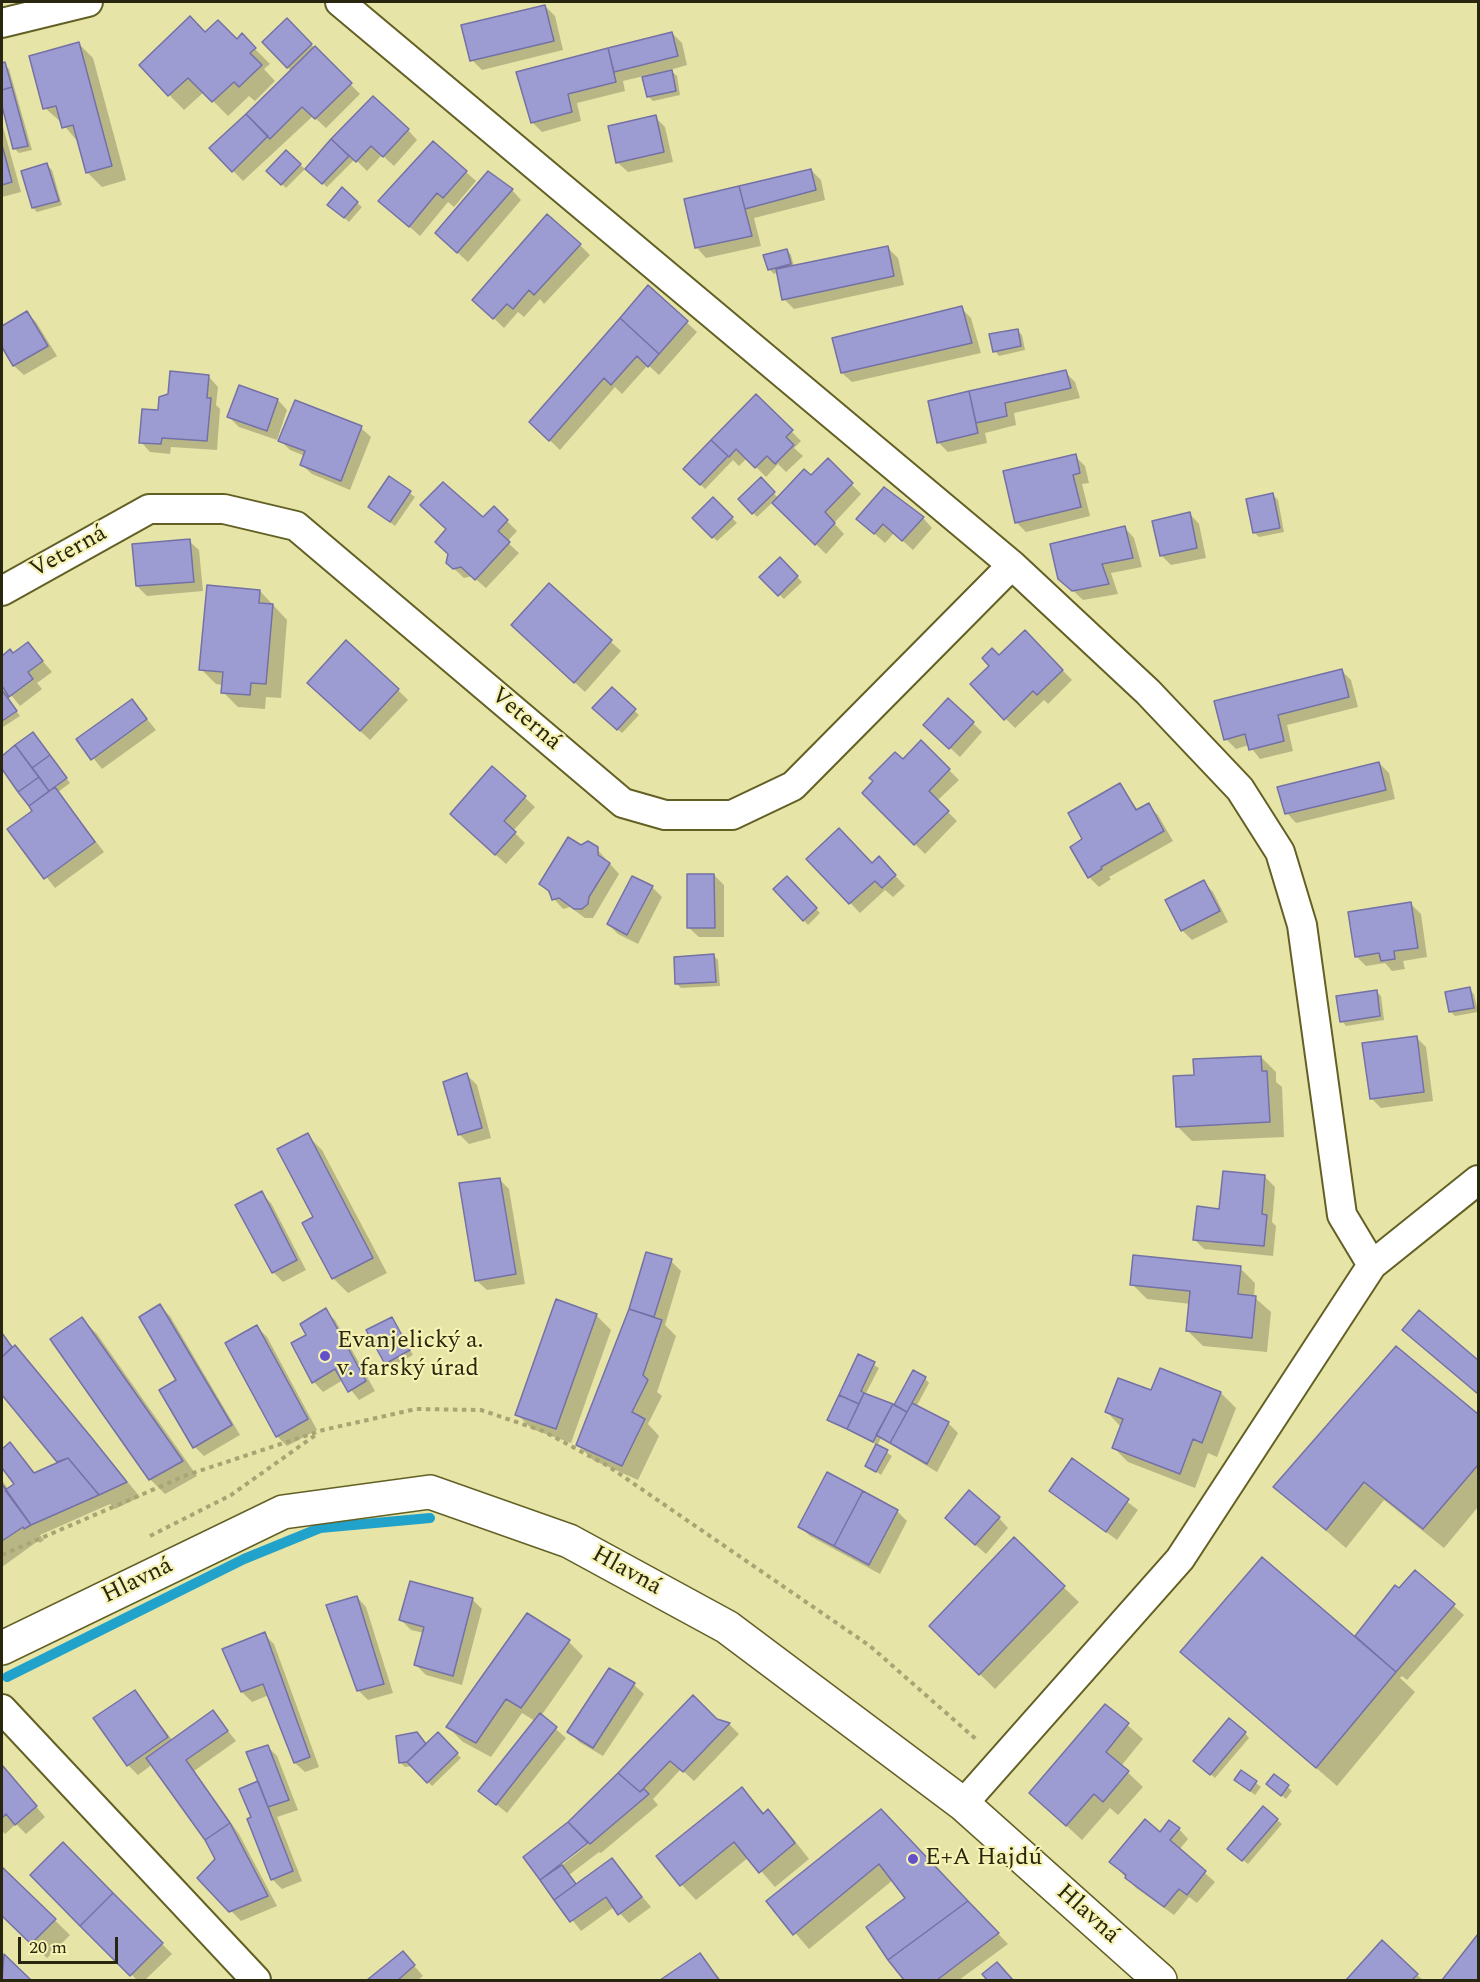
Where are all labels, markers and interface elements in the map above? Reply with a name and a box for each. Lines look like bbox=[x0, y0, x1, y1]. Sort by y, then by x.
street label: Veterná bbox=[26, 520, 112, 586]
street label: Veterná bbox=[484, 682, 566, 758]
place label: Evanjelický a. v. farský úrad bbox=[337, 1328, 484, 1384]
marker: Evanjelický a. v. farský úrad bbox=[318, 1349, 332, 1363]
street label: Hlavná bbox=[586, 1541, 666, 1603]
street label: Hlavná bbox=[98, 1553, 178, 1611]
place label: E+A Hajdú bbox=[925, 1845, 1042, 1873]
marker: E+A Hajdú bbox=[906, 1852, 920, 1866]
street label: Hlavná bbox=[1049, 1879, 1125, 1951]
scale bar bbox=[21, 1925, 122, 1963]
text: 20 m bbox=[29, 1934, 67, 1961]

